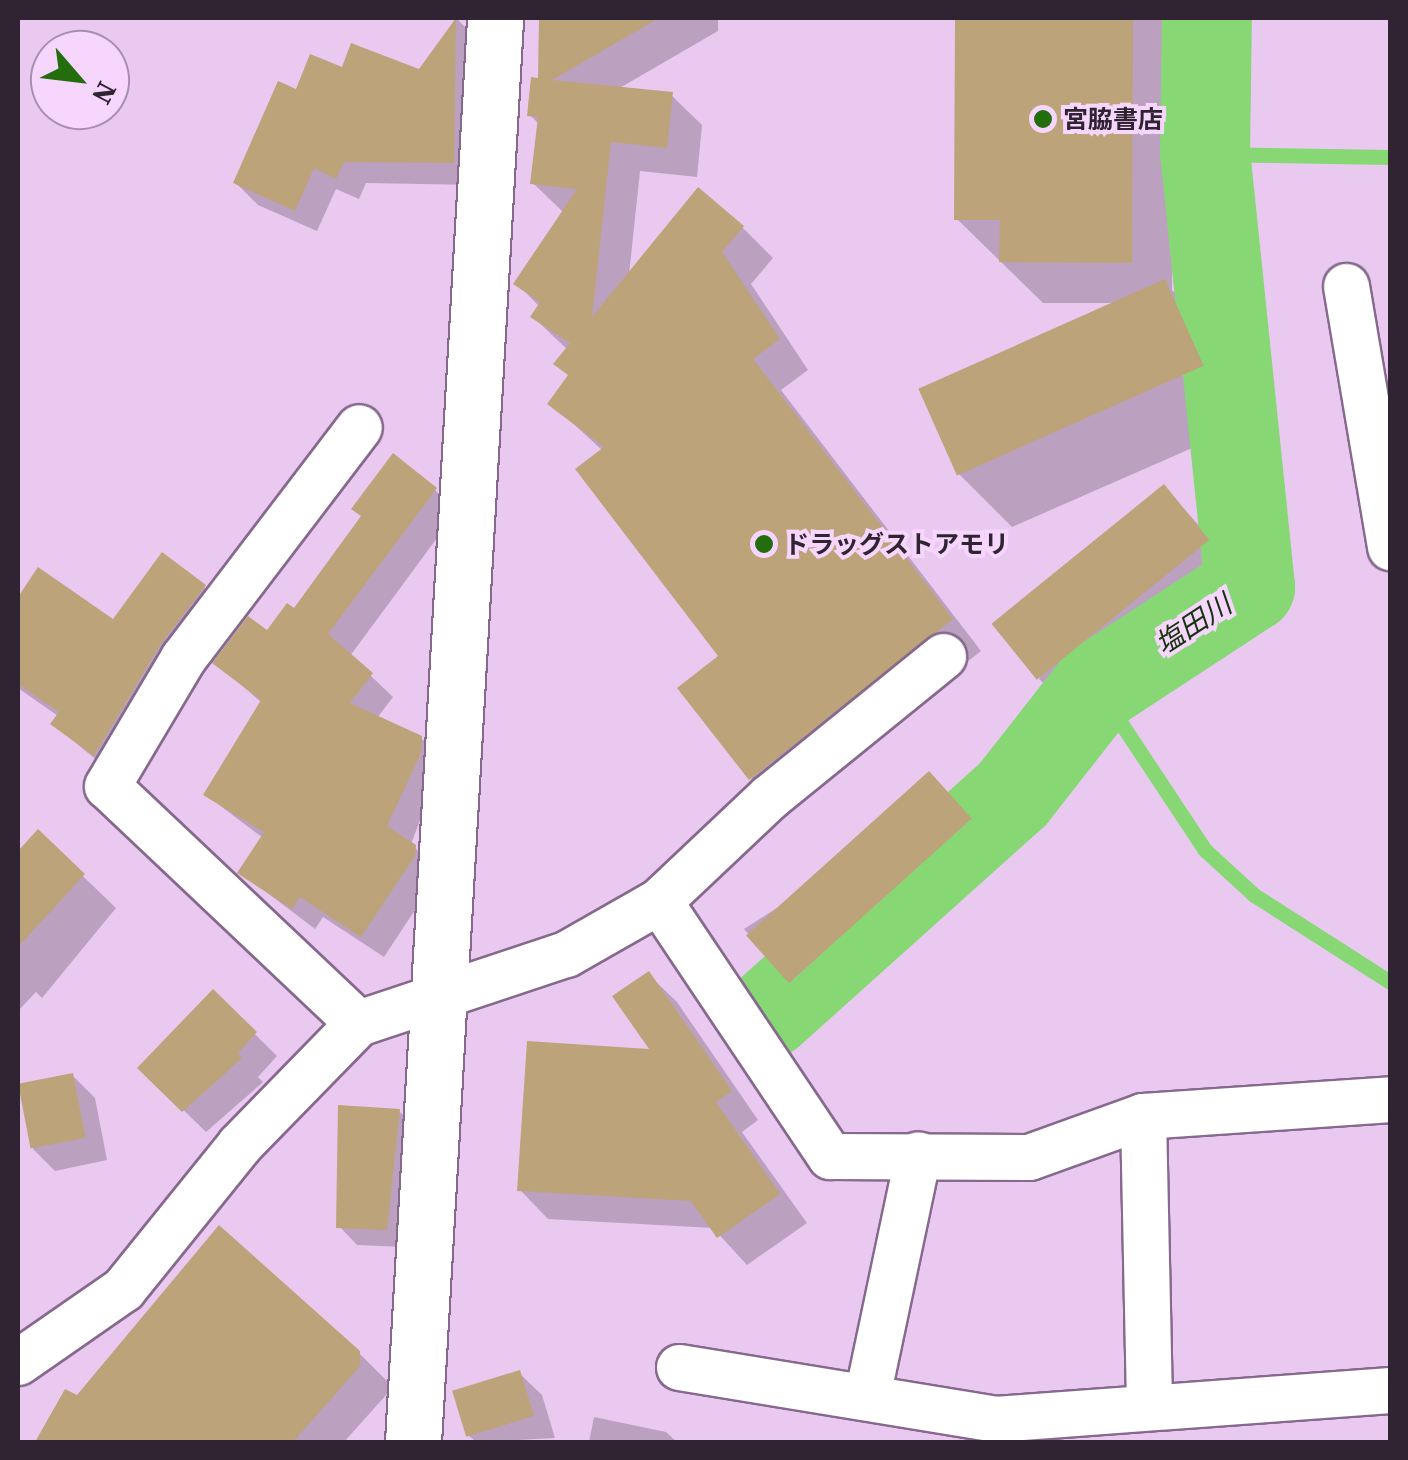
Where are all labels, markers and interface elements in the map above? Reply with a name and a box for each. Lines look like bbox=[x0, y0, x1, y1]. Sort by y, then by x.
north arrow bbox=[30, 30, 130, 130]
text: N bbox=[83, 75, 126, 111]
place label: 宮脇書店 bbox=[1063, 104, 1163, 134]
marker: 宮脇書店 bbox=[1032, 108, 1054, 130]
place label: ドラッグストアモリ bbox=[784, 529, 1009, 559]
marker: ドラッグストアモリ bbox=[753, 533, 775, 555]
water label: 塩田川 bbox=[1149, 587, 1237, 661]

